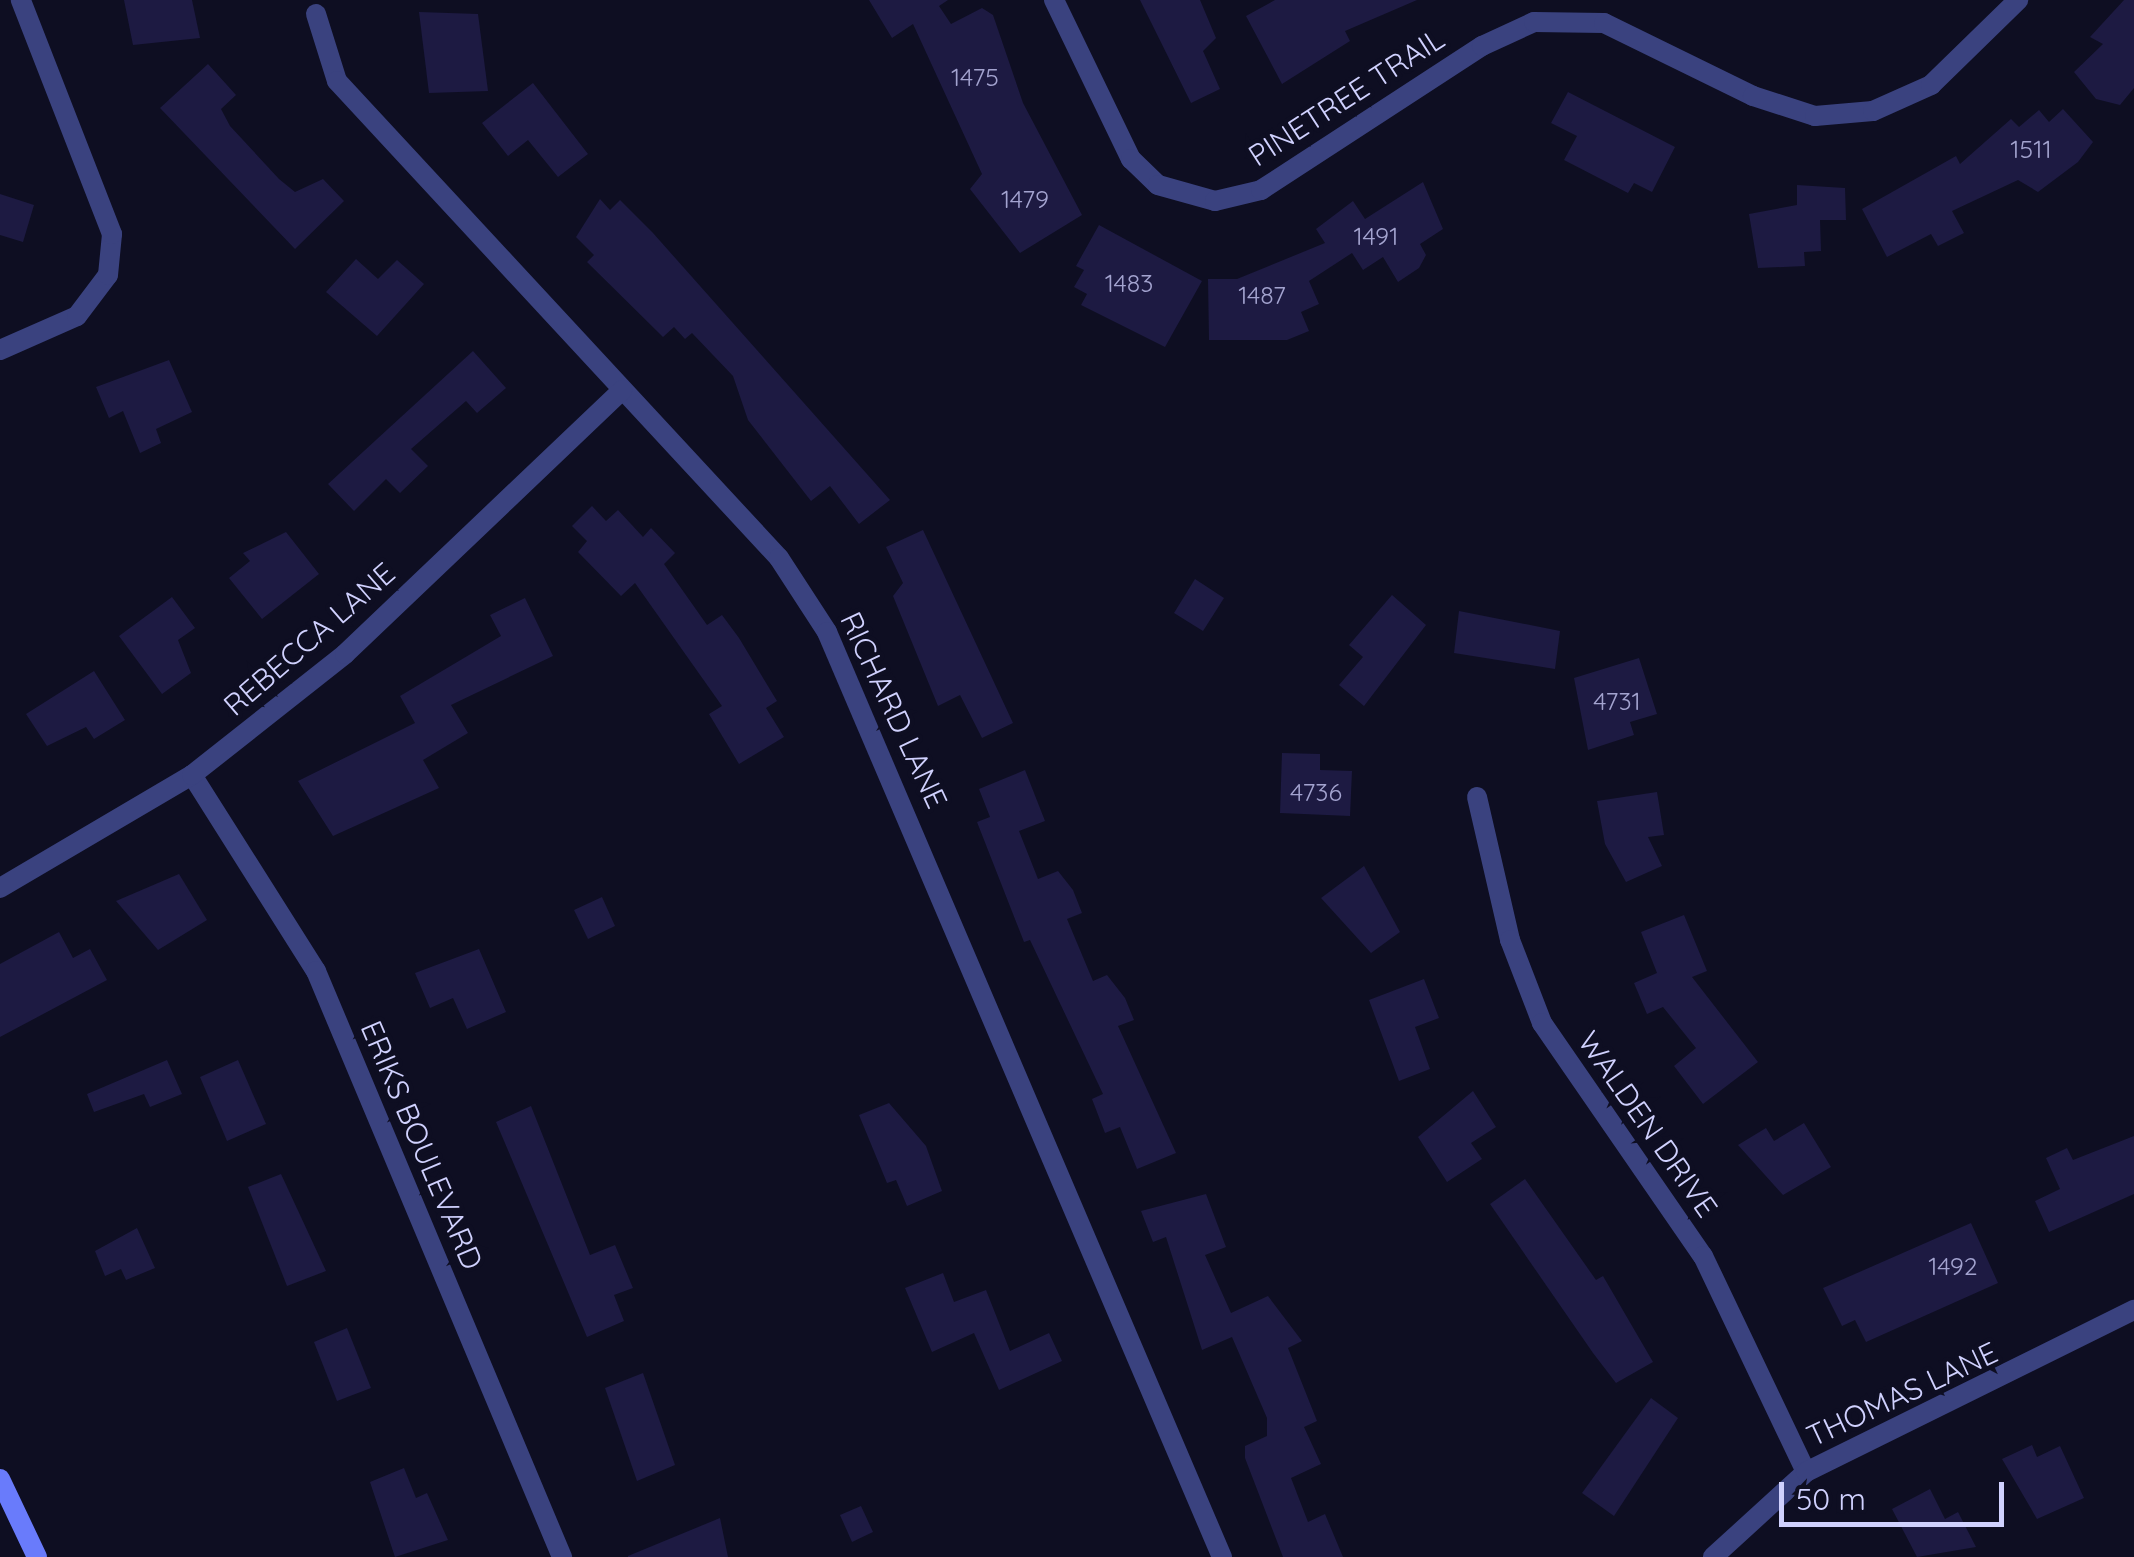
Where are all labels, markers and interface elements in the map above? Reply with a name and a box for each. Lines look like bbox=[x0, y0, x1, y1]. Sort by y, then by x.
street label: PINETREE TRAIL bbox=[1241, 20, 1451, 174]
house number: 1475 bbox=[951, 62, 999, 92]
house number: 1511 bbox=[2010, 134, 2052, 164]
house number: 1479 bbox=[1001, 184, 1049, 214]
house number: 1491 bbox=[1354, 221, 1398, 251]
house number: 1483 bbox=[1105, 268, 1153, 298]
house number: 1487 bbox=[1238, 280, 1286, 310]
street label: REBECCA LANE bbox=[216, 555, 402, 723]
street label: RICHARD LANE bbox=[833, 606, 955, 814]
house number: 4731 bbox=[1593, 686, 1641, 716]
house number: 4736 bbox=[1290, 777, 1342, 807]
street label: ERIKS BOULEVARD bbox=[353, 1015, 491, 1275]
street label: WALDEN DRIVE bbox=[1571, 1024, 1725, 1224]
house number: 1492 bbox=[1928, 1251, 1978, 1281]
street label: THOMAS LANE bbox=[1801, 1334, 2003, 1454]
scale bar bbox=[1784, 1462, 2009, 1524]
text: 50 m bbox=[1796, 1480, 1866, 1518]

